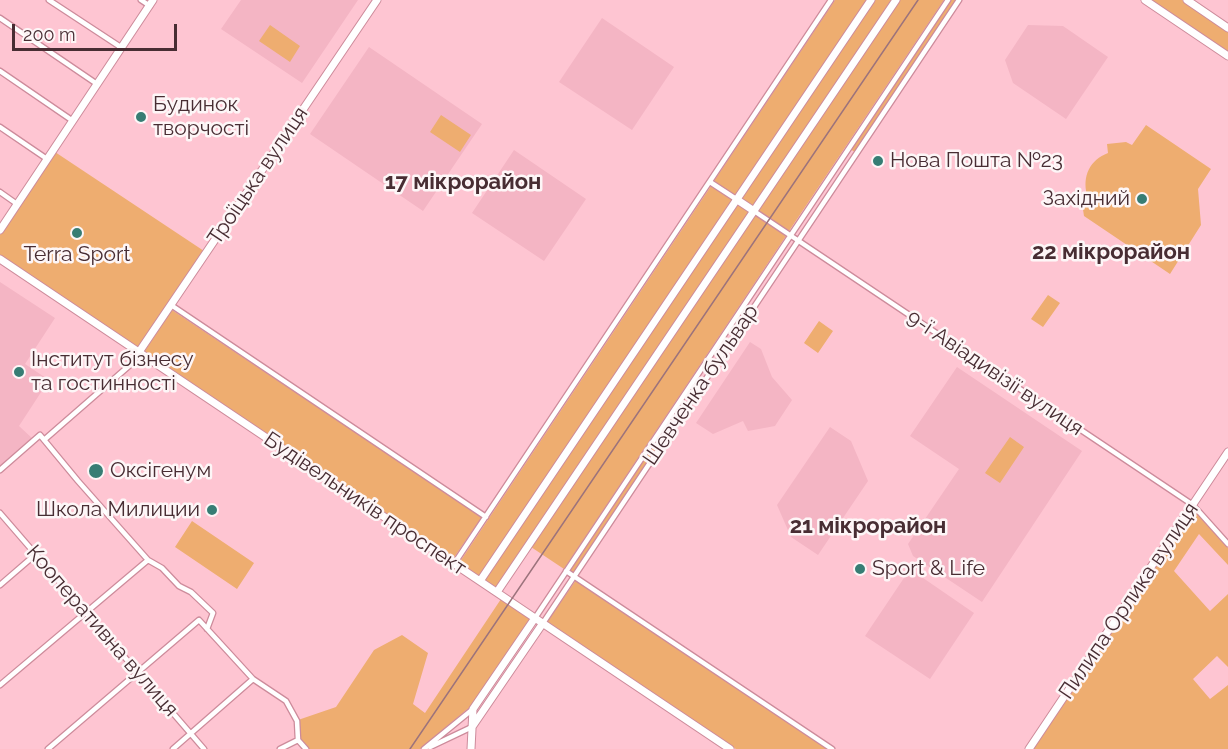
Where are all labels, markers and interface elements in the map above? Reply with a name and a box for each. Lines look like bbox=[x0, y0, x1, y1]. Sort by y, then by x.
scale bar bbox=[15, 12, 180, 50]
text: 200 m bbox=[23, 24, 76, 45]
place label: Будинок творчості bbox=[153, 92, 249, 142]
street label: Троїцька вулиця bbox=[203, 102, 313, 250]
marker: Будинок творчості bbox=[134, 110, 148, 124]
place label: Нова Пошта №23 bbox=[890, 148, 1063, 174]
marker: Нова Пошта №23 bbox=[871, 154, 885, 168]
district label: 17 мікрорайон bbox=[385, 169, 541, 195]
place label: Західний bbox=[1043, 186, 1130, 212]
marker: Західний bbox=[1135, 192, 1149, 206]
marker: Terra Sport bbox=[70, 226, 84, 240]
district label: 22 мікрорайон bbox=[1032, 239, 1190, 265]
place label: Terra Sport bbox=[24, 242, 130, 268]
street label: Шевченка бульвар bbox=[638, 300, 764, 470]
street label: 9-ї Авіадивізії вулиця bbox=[902, 305, 1088, 441]
place label: Інститут бізнесу та гостинності bbox=[31, 347, 194, 397]
marker: Інститут бізнесу та гостинності bbox=[12, 365, 26, 379]
street label: Будівельників проспект bbox=[259, 427, 471, 581]
place label: Оксігенум bbox=[110, 458, 211, 484]
marker: Оксігенум bbox=[87, 462, 105, 480]
place label: Школа Милиции bbox=[36, 497, 200, 523]
street label: Пилипа Орлика вулиця bbox=[1054, 498, 1204, 704]
marker: Школа Милиции bbox=[205, 503, 219, 517]
district label: 21 мікрорайон bbox=[790, 513, 946, 539]
street label: Кооперативна вулиця bbox=[21, 540, 183, 722]
place label: Sport & Life bbox=[872, 556, 985, 582]
marker: Sport & Life bbox=[853, 562, 867, 576]

